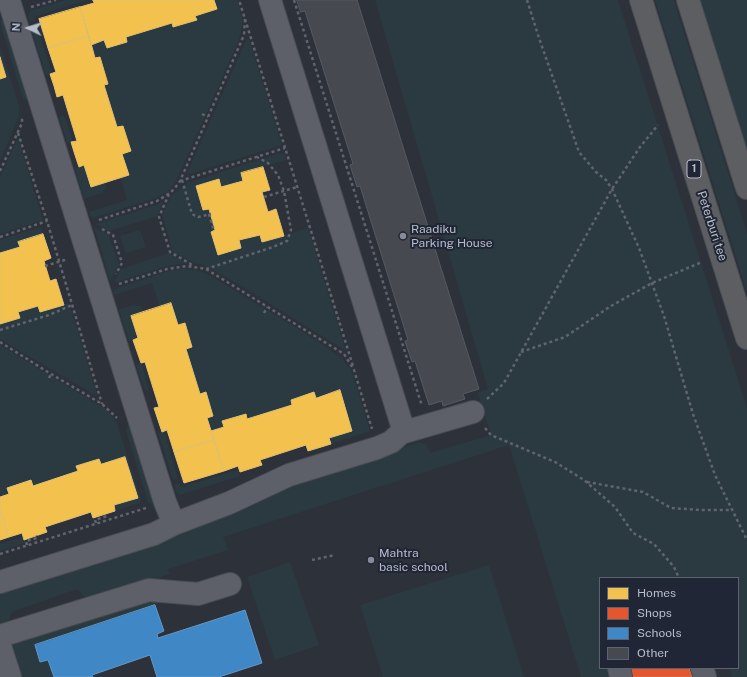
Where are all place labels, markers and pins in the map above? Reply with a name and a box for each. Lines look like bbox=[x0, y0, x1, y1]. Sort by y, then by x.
place label: Raadiku Parking House bbox=[411, 222, 493, 250]
marker: Raadiku Parking House bbox=[398, 231, 408, 241]
place label: Mahtra basic school bbox=[379, 546, 448, 574]
marker: Mahtra basic school bbox=[366, 555, 376, 565]

